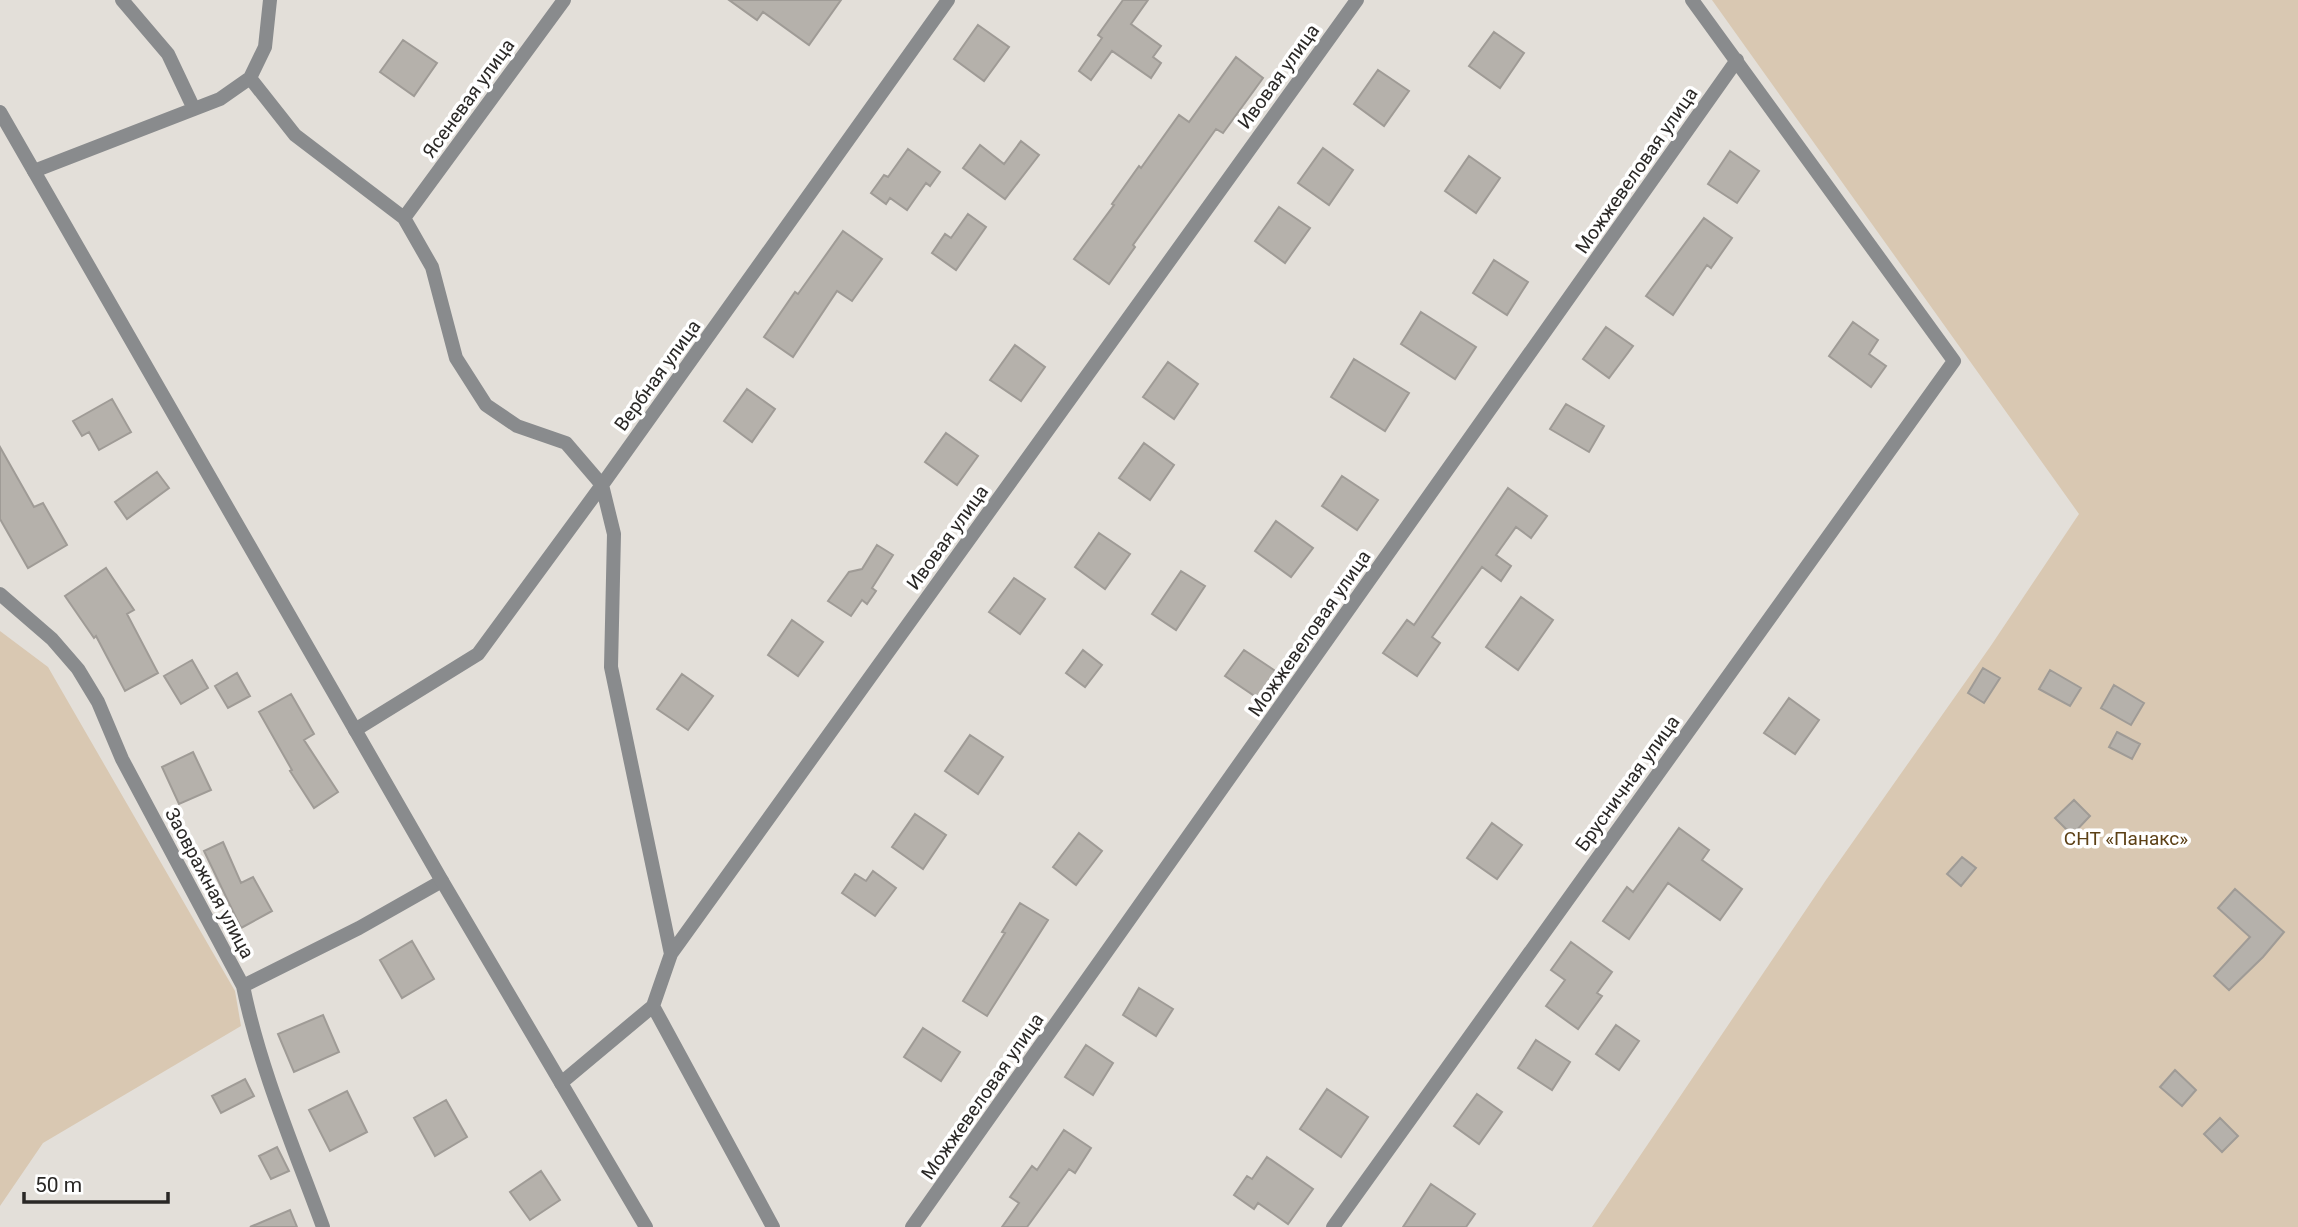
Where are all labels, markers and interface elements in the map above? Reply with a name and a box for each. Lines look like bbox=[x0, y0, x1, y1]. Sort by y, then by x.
street label: Ивовая улица bbox=[1233, 19, 1324, 133]
street label: Ясеневая улица bbox=[417, 34, 519, 162]
street label: Можжевеловая улица bbox=[1570, 83, 1702, 258]
street label: Вербная улица bbox=[609, 315, 705, 435]
street label: Ивовая улица bbox=[902, 480, 993, 594]
street label: Можжевеловая улица bbox=[1243, 546, 1375, 721]
street label: Брусничная улица bbox=[1570, 711, 1684, 856]
street label: Заовражная улица bbox=[160, 804, 259, 963]
park label: СНТ «Панакс» bbox=[2064, 827, 2188, 850]
street label: Можжевеловая улица bbox=[916, 1009, 1048, 1184]
scale bar bbox=[24, 1160, 168, 1204]
text: 50 m bbox=[35, 1173, 82, 1197]

